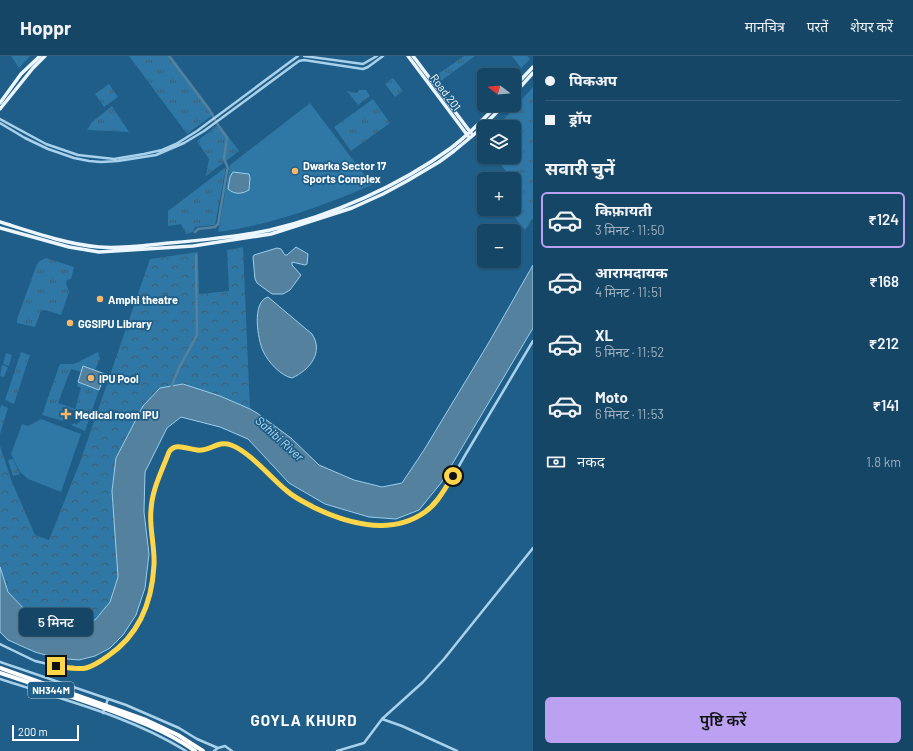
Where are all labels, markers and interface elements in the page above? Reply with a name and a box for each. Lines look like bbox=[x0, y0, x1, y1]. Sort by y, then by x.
text: Hoppr bbox=[20, 16, 71, 39]
text: मानचित्र bbox=[745, 18, 785, 35]
text: परतें bbox=[807, 18, 828, 35]
text: शेयर करें bbox=[850, 18, 893, 35]
north arrow bbox=[477, 68, 521, 112]
map controls bbox=[477, 68, 521, 268]
street label: Road 201 bbox=[428, 71, 464, 113]
text: पिकअप bbox=[569, 71, 617, 89]
text: ड्रॉप bbox=[569, 109, 591, 127]
button: layers bbox=[477, 120, 521, 164]
text: सवारी चुनें bbox=[545, 157, 615, 179]
place label: Dwarka Sector 17 Sports Complex bbox=[303, 159, 387, 185]
marker: Dwarka Sector 17 Sports Complex bbox=[290, 166, 300, 176]
button: + bbox=[477, 172, 521, 216]
text: किफ़ायती bbox=[595, 201, 652, 219]
icon: car bbox=[547, 202, 583, 238]
text: ₹124 bbox=[868, 210, 899, 228]
text: 3 मिनट · 11:50 bbox=[595, 222, 665, 238]
button: − bbox=[477, 224, 521, 268]
text: आरामदायक bbox=[595, 263, 668, 281]
icon: car bbox=[547, 264, 583, 300]
text: ₹168 bbox=[869, 272, 899, 290]
text: 4 मिनट · 11:51 bbox=[595, 284, 662, 300]
place label: Amphi theatre bbox=[108, 293, 178, 306]
marker: Amphi theatre bbox=[95, 294, 105, 304]
place label: GGSIPU Library bbox=[78, 317, 152, 330]
marker: GGSIPU Library bbox=[65, 318, 75, 328]
icon: car bbox=[547, 326, 583, 362]
text: XL bbox=[595, 326, 613, 344]
text: ₹212 bbox=[869, 334, 899, 352]
text: 5 मिनट · 11:52 bbox=[595, 344, 664, 360]
place label: IPU Pool bbox=[99, 372, 139, 385]
marker: IPU Pool bbox=[86, 373, 96, 383]
icon: car bbox=[547, 388, 583, 424]
text: Moto bbox=[595, 388, 628, 406]
text: ₹141 bbox=[873, 396, 899, 414]
text: 6 मिनट · 11:53 bbox=[595, 406, 664, 422]
marker: Medical room IPU bbox=[60, 408, 72, 420]
place label: Medical room IPU bbox=[75, 408, 159, 421]
water label: Sahibi River bbox=[253, 413, 308, 464]
icon: cash bbox=[545, 451, 567, 473]
text: नकद bbox=[577, 452, 605, 470]
text: 1.8 km bbox=[866, 454, 901, 470]
route start bbox=[444, 467, 462, 485]
callout: 5 मिनट bbox=[19, 608, 93, 636]
text: 5 मिनट bbox=[38, 614, 74, 630]
route end bbox=[47, 657, 65, 675]
road number: NH344M bbox=[28, 682, 74, 698]
button: पुष्टि करें bbox=[545, 697, 901, 743]
district label: GOYLA KHURD bbox=[251, 711, 357, 729]
scale bar bbox=[12, 723, 79, 742]
text: 200 m bbox=[18, 725, 48, 738]

